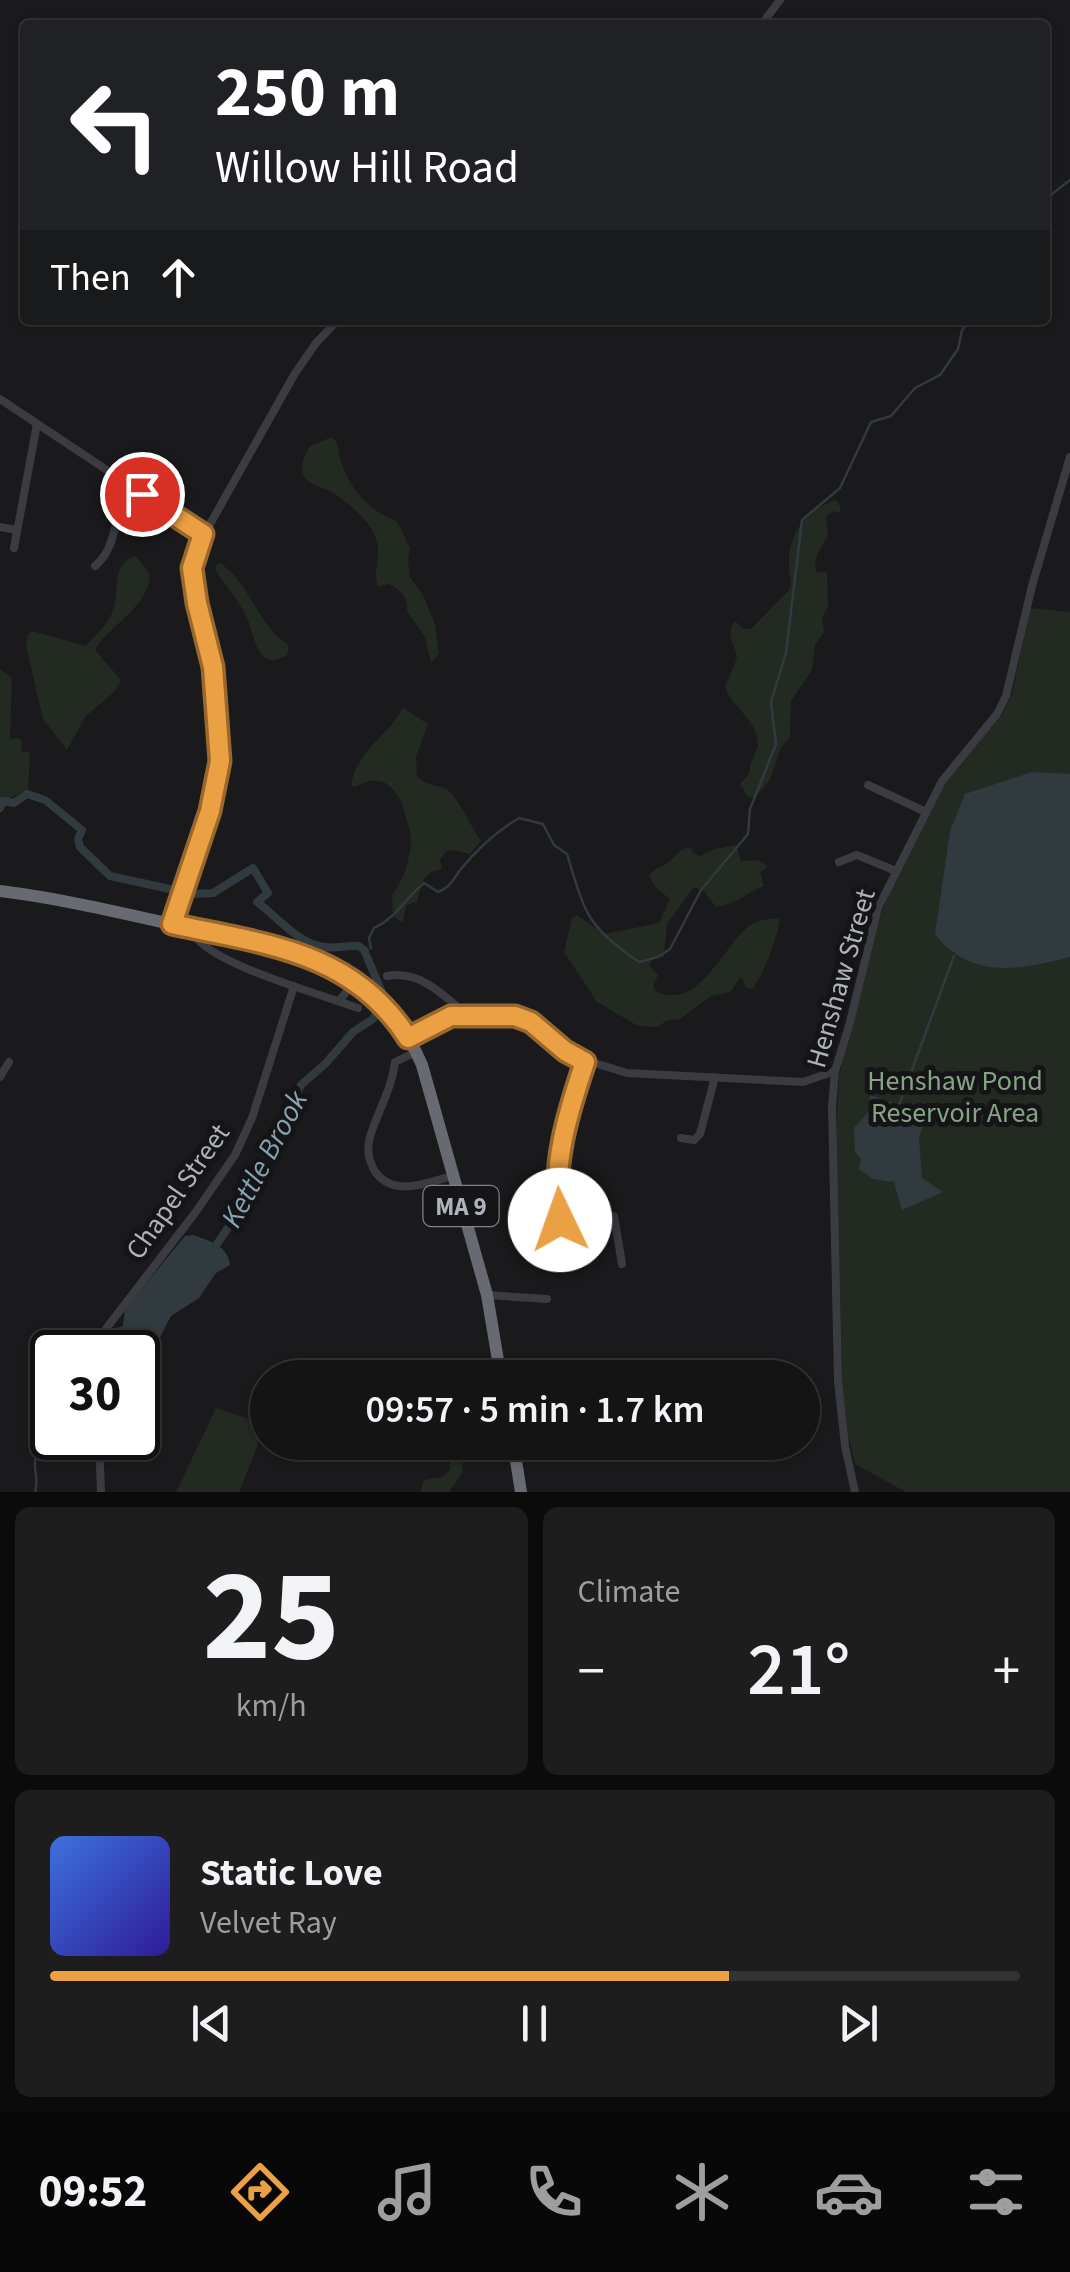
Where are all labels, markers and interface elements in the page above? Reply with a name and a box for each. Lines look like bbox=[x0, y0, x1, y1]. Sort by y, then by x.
text: 250 m bbox=[215, 43, 400, 143]
icon: left bbox=[50, 60, 180, 190]
text: Willow Hill Road bbox=[215, 136, 519, 200]
icon: ahead bbox=[151, 250, 206, 305]
text: Then bbox=[50, 251, 131, 305]
pin bbox=[100, 452, 185, 537]
icon: arrive bbox=[115, 467, 170, 522]
street label: Henshaw Street bbox=[796, 884, 886, 1072]
park label: Henshaw Pond Reservoir Area bbox=[867, 1061, 1043, 1133]
water label: Kettle Brook bbox=[210, 1082, 319, 1235]
street label: Chapel Street bbox=[116, 1115, 240, 1268]
position arrow bbox=[508, 1168, 612, 1272]
road number: MA 9 bbox=[424, 1186, 498, 1226]
speed limit sign: 30 bbox=[30, 1330, 160, 1460]
text: 09:57 · 5 min · 1.7 km bbox=[366, 1383, 705, 1437]
text: 25 bbox=[203, 1525, 340, 1710]
text: Climate bbox=[578, 1569, 680, 1615]
text: 21° bbox=[747, 1617, 850, 1724]
text: − bbox=[578, 1633, 605, 1711]
text: + bbox=[993, 1633, 1020, 1711]
text: km/h bbox=[236, 1683, 307, 1729]
text: Static Love bbox=[200, 1846, 383, 1900]
text: Velvet Ray bbox=[200, 1900, 337, 1946]
icon: previous bbox=[184, 1996, 239, 2051]
icon: pause bbox=[507, 1996, 562, 2051]
icon: next bbox=[831, 1996, 886, 2051]
icon: directions bbox=[225, 2157, 295, 2227]
icon: music bbox=[372, 2157, 442, 2227]
icon: phone bbox=[519, 2157, 589, 2227]
icon: climate bbox=[667, 2157, 737, 2227]
icon: car bbox=[814, 2157, 884, 2227]
icon: filters bbox=[961, 2157, 1031, 2227]
text: 09:52 bbox=[39, 2160, 147, 2224]

